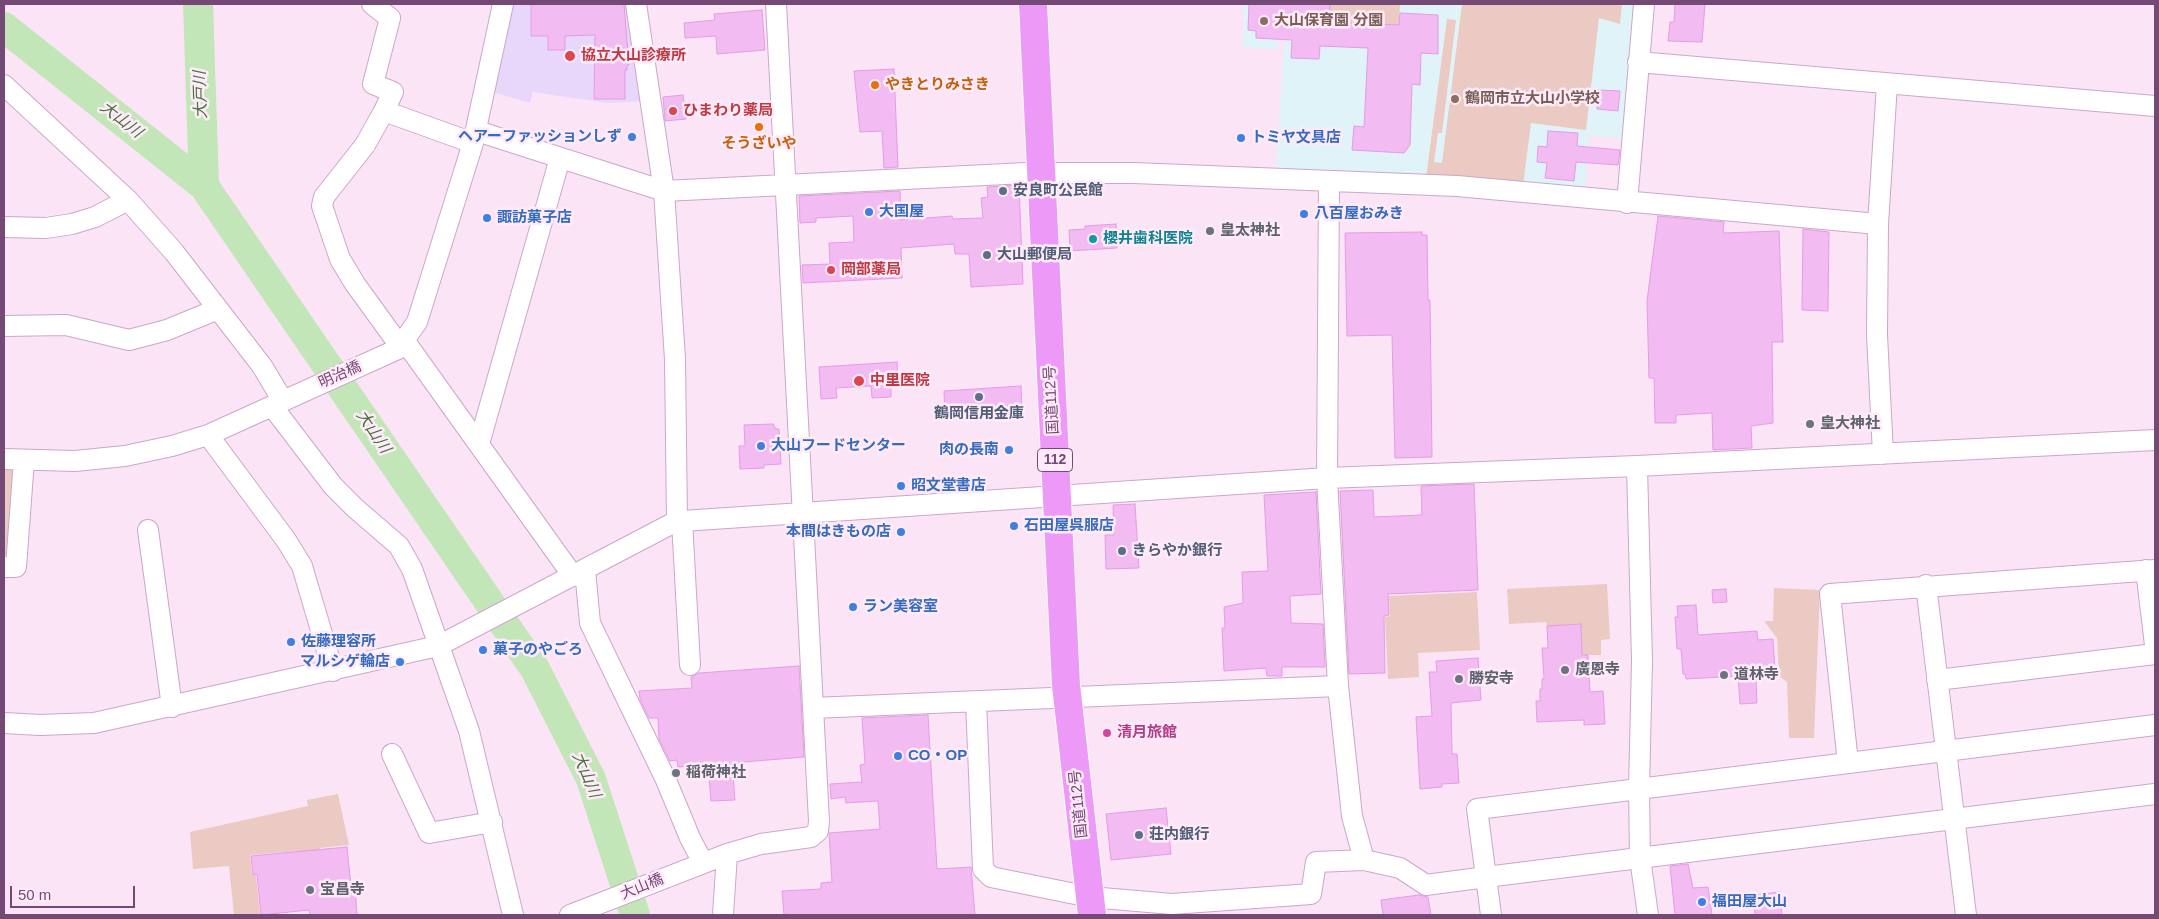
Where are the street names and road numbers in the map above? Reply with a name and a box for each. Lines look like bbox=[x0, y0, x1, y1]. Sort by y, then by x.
street label: 明治橋 bbox=[316, 358, 364, 392]
street label: 国道112号 bbox=[1041, 365, 1063, 435]
road number: 112 bbox=[1038, 448, 1072, 472]
street label: 国道112号 bbox=[1066, 769, 1092, 839]
street label: 大山橋 bbox=[618, 870, 666, 904]

